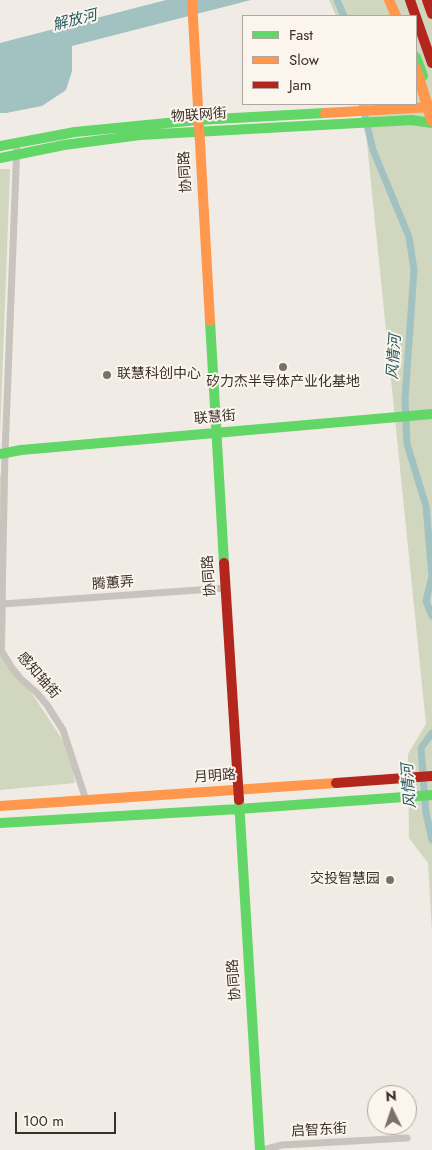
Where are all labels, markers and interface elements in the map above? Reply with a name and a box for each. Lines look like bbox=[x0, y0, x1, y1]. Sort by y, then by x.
water label: 解放河 bbox=[51, 7, 99, 35]
legend bbox=[242, 15, 417, 105]
text: Fast bbox=[289, 24, 313, 46]
text: Slow bbox=[289, 49, 319, 71]
text: Jam bbox=[289, 74, 312, 96]
street label: 物联网街 bbox=[170, 106, 228, 126]
street label: 协同路 bbox=[177, 151, 195, 193]
water label: 风情河 bbox=[384, 334, 406, 380]
marker: 矽力杰半导体产业化基地 bbox=[277, 361, 289, 373]
place label: 联慧科创中心 bbox=[117, 367, 201, 383]
marker: 联慧科创中心 bbox=[101, 369, 113, 381]
place label: 矽力杰半导体产业化基地 bbox=[206, 375, 360, 391]
street label: 联慧街 bbox=[193, 408, 237, 428]
street label: 协同路 bbox=[200, 554, 220, 598]
street label: 腾蕙弄 bbox=[91, 574, 135, 594]
street label: 感知轴街 bbox=[13, 649, 63, 703]
water label: 风情河 bbox=[399, 763, 421, 809]
street label: 月明路 bbox=[193, 767, 237, 787]
place label: 交投智慧园 bbox=[310, 872, 380, 888]
marker: 交投智慧园 bbox=[384, 874, 396, 886]
street label: 协同路 bbox=[225, 958, 245, 1002]
north arrow bbox=[367, 1085, 417, 1135]
text: N bbox=[385, 1086, 397, 1106]
scale bar bbox=[18, 1102, 119, 1134]
text: 100 m bbox=[23, 1110, 64, 1132]
street label: 启智东街 bbox=[291, 1121, 347, 1141]

